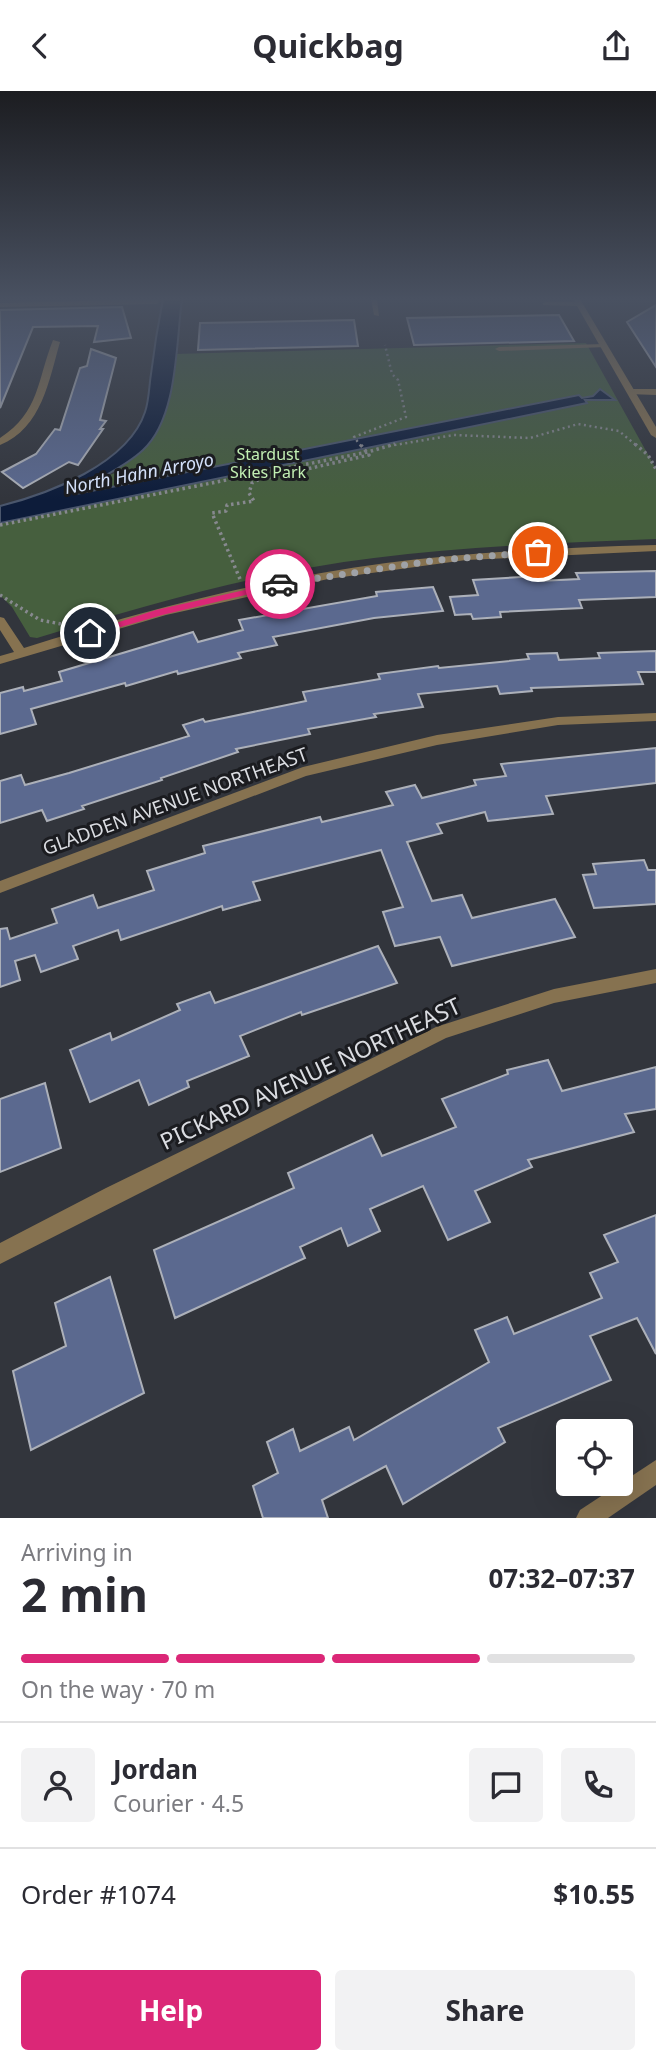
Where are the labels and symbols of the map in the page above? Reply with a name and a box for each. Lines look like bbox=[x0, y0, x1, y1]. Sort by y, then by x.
park label: Stardust Skies Park bbox=[230, 443, 307, 483]
water label: North Hahn Arroyo bbox=[62, 447, 216, 499]
pin bbox=[508, 522, 568, 582]
courier bbox=[245, 549, 315, 619]
pin bbox=[60, 603, 120, 663]
street label: GLADDEN AVENUE NORTHEAST bbox=[39, 741, 312, 861]
street label: PICKARD AVENUE NORTHEAST bbox=[155, 989, 466, 1157]

